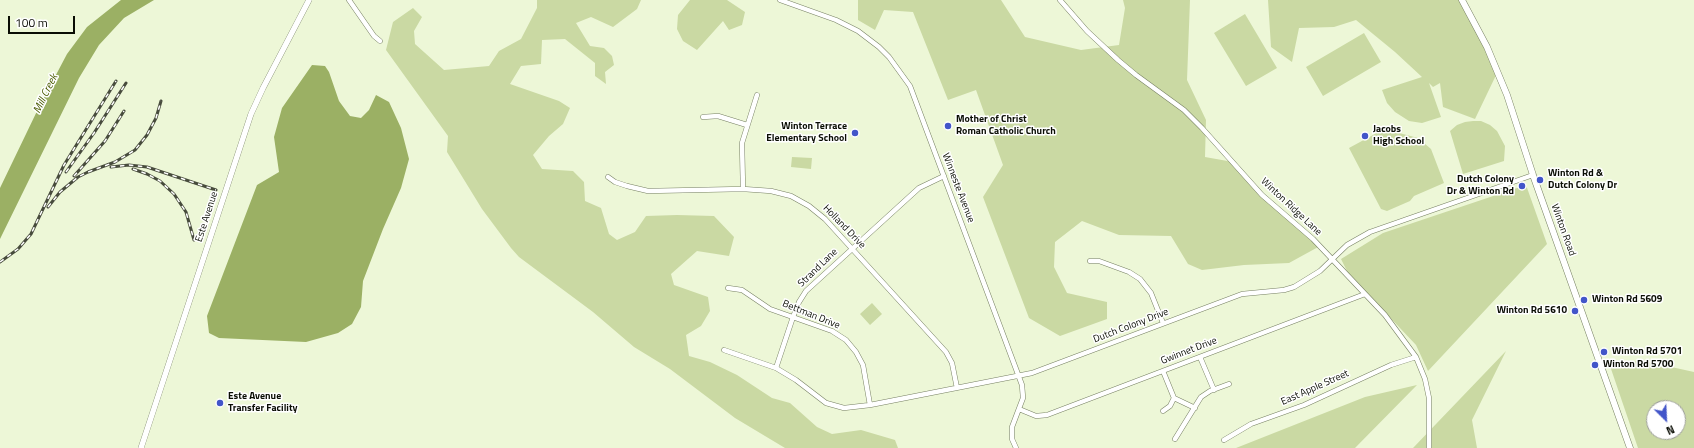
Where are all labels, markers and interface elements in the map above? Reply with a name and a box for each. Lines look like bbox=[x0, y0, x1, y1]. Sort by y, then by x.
scale bar bbox=[10, 8, 77, 34]
text: 100 m bbox=[15, 13, 48, 32]
water label: Mill Creek bbox=[31, 72, 61, 116]
place label: Mother of Christ Roman Catholic Church bbox=[956, 114, 1056, 138]
place label: Winton Terrace Elementary School bbox=[766, 121, 847, 144]
marker: Mother of Christ Roman Catholic Church bbox=[943, 121, 953, 131]
place label: Jacobs High School bbox=[1373, 124, 1424, 148]
marker: Winton Terrace Elementary School bbox=[850, 128, 860, 138]
marker: Jacobs High School bbox=[1360, 131, 1370, 141]
street label: Winneste Avenue bbox=[939, 152, 977, 224]
place label: Winton Rd & Dutch Colony Dr bbox=[1548, 168, 1617, 192]
place label: Dutch Colony Dr & Winton Rd bbox=[1447, 174, 1514, 198]
marker: Winton Rd & Dutch Colony Dr bbox=[1535, 175, 1545, 185]
street label: Winton Ridge Lane bbox=[1258, 176, 1324, 238]
marker: Dutch Colony Dr & Winton Rd bbox=[1517, 181, 1527, 191]
street label: Este Avenue bbox=[193, 190, 221, 244]
street label: Winton Road bbox=[1548, 202, 1578, 258]
street label: Holland Drive bbox=[820, 203, 868, 251]
street label: Strand Lane bbox=[796, 246, 840, 290]
place label: Winton Rd 5609 bbox=[1592, 294, 1662, 306]
marker: Winton Rd 5609 bbox=[1579, 295, 1589, 305]
street label: Bettman Drive bbox=[780, 298, 842, 332]
place label: Winton Rd 5610 bbox=[1497, 305, 1567, 317]
street label: Dutch Colony Drive bbox=[1092, 306, 1170, 346]
marker: Winton Rd 5610 bbox=[1570, 306, 1580, 316]
street label: Gwinnet Drive bbox=[1159, 335, 1219, 367]
place label: Winton Rd 5701 bbox=[1612, 346, 1682, 358]
marker: Winton Rd 5701 bbox=[1599, 347, 1609, 357]
place label: Winton Rd 5700 bbox=[1603, 359, 1673, 371]
marker: Winton Rd 5700 bbox=[1590, 360, 1600, 370]
street label: East Apple Street bbox=[1279, 368, 1351, 408]
place label: Este Avenue Transfer Facility bbox=[228, 391, 298, 414]
marker: Este Avenue Transfer Facility bbox=[215, 398, 225, 408]
north arrow bbox=[1646, 400, 1686, 440]
text: N bbox=[1664, 421, 1677, 439]

